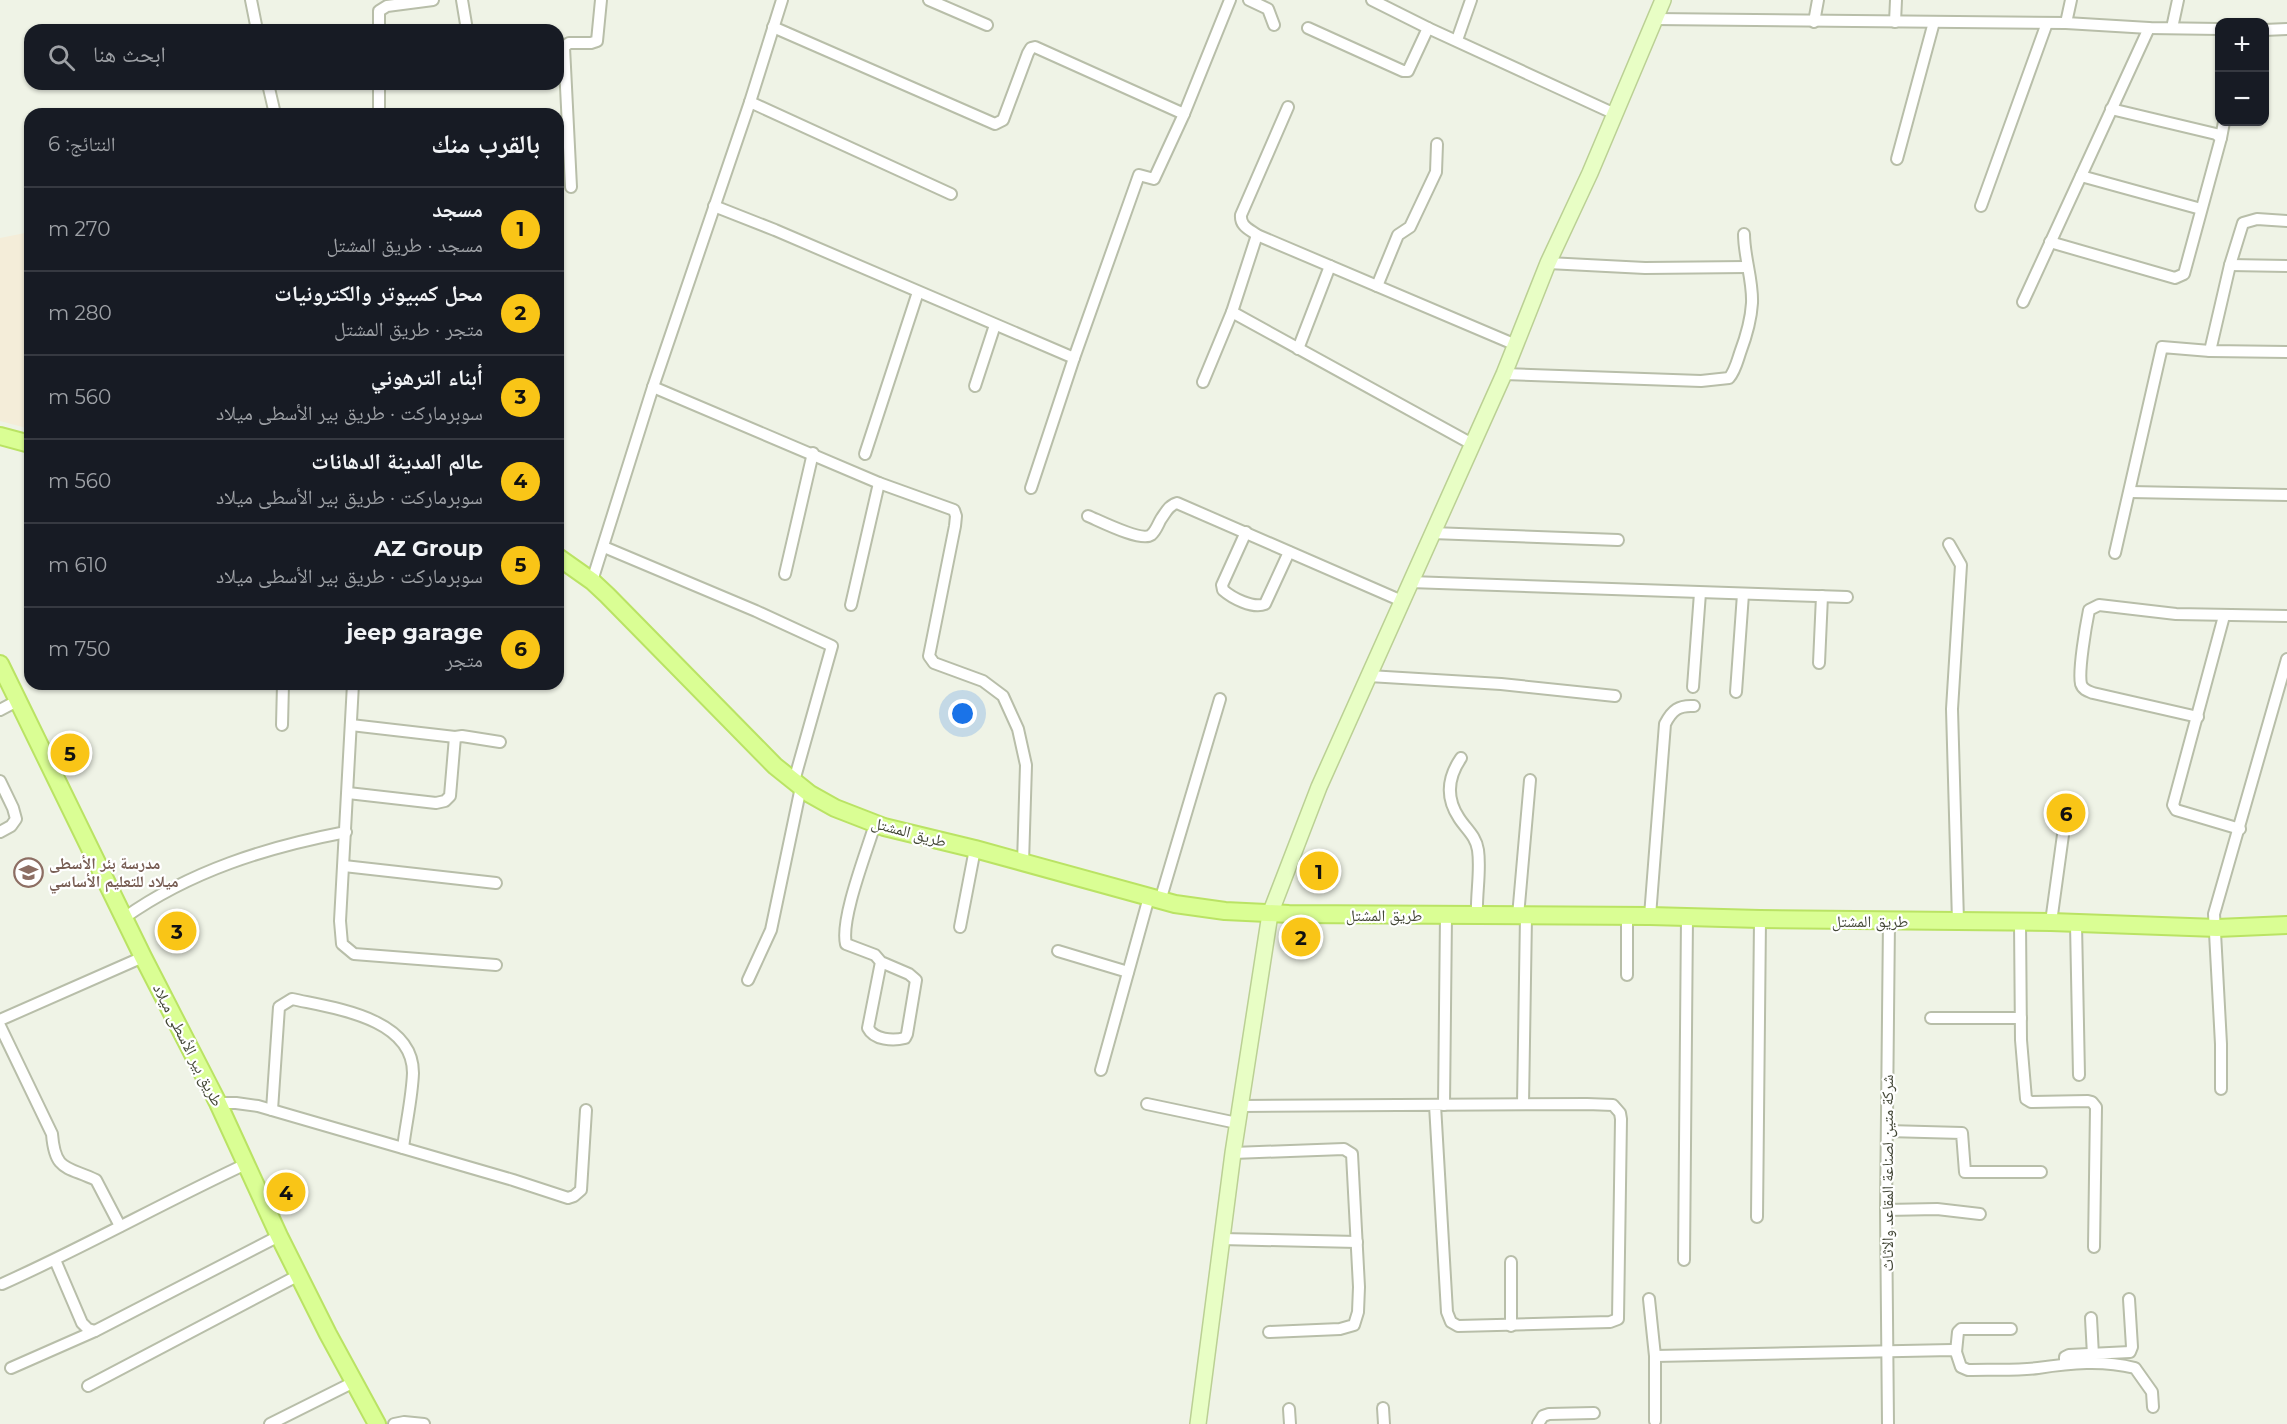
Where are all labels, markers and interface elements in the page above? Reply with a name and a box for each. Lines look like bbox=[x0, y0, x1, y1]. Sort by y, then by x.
map controls bbox=[2215, 18, 2269, 126]
button: + bbox=[2215, 18, 2269, 72]
search box bbox=[24, 24, 564, 90]
icon: search bbox=[45, 41, 78, 74]
text: ابحث هنا bbox=[93, 41, 166, 68]
button: − bbox=[2215, 72, 2269, 126]
text: بالقرب منك bbox=[431, 128, 540, 160]
text: النتائج: 6 bbox=[48, 132, 116, 156]
text: مسجد bbox=[432, 196, 483, 223]
text: 270 m bbox=[48, 217, 110, 241]
text: 1 bbox=[517, 217, 524, 241]
text: مسجد · طريق المشتل bbox=[327, 233, 483, 257]
text: محل كمبيوتر والكترونيات bbox=[274, 280, 483, 307]
text: 280 m bbox=[48, 301, 112, 325]
text: 2 bbox=[515, 301, 526, 325]
text: متجر · طريق المشتل bbox=[334, 317, 483, 341]
text: أبناء الترهوني bbox=[371, 364, 483, 391]
text: 560 m bbox=[48, 385, 111, 409]
text: 3 bbox=[515, 385, 526, 409]
text: سوبرماركت · طريق بير الأسطى ميلاد bbox=[216, 401, 483, 425]
text: عالم المدينة الدهانات bbox=[311, 448, 483, 475]
text: 560 m bbox=[48, 469, 111, 493]
text: 4 bbox=[514, 469, 527, 493]
text: سوبرماركت · طريق بير الأسطى ميلاد bbox=[216, 485, 483, 509]
text: AZ Group bbox=[374, 535, 483, 562]
text: 610 m bbox=[48, 553, 107, 577]
text: 5 bbox=[515, 553, 526, 577]
text: سوبرماركت · طريق بير الأسطى ميلاد bbox=[216, 564, 483, 588]
text: jeep garage bbox=[347, 619, 483, 646]
text: 750 m bbox=[48, 637, 110, 661]
text: 6 bbox=[514, 637, 527, 661]
text: متجر bbox=[445, 648, 483, 672]
your location bbox=[948, 699, 977, 728]
pin: 5 bbox=[50, 730, 90, 776]
pin: 6 bbox=[2046, 790, 2086, 836]
street label: طريق المشتل bbox=[869, 813, 948, 852]
pin: 1 bbox=[1300, 848, 1338, 894]
place label: مدرسة بئر الأسطى ميلاد للتعليم الأساسي bbox=[49, 854, 179, 893]
school or university icon: مدرسة بئر الأسطى ميلاد للتعليم الأساسي bbox=[12, 856, 44, 888]
street label: طريق المشتل bbox=[1346, 906, 1422, 926]
pin: 3 bbox=[158, 908, 196, 954]
street label: طريق المشتل bbox=[1832, 912, 1908, 932]
pin: 2 bbox=[1282, 914, 1320, 960]
street label: طريق بير الأسطى ميلاد bbox=[148, 980, 227, 1110]
street label: شركة متين لصناعة المقاعد والاثاث bbox=[1878, 1075, 1898, 1271]
pin: 4 bbox=[266, 1170, 306, 1214]

